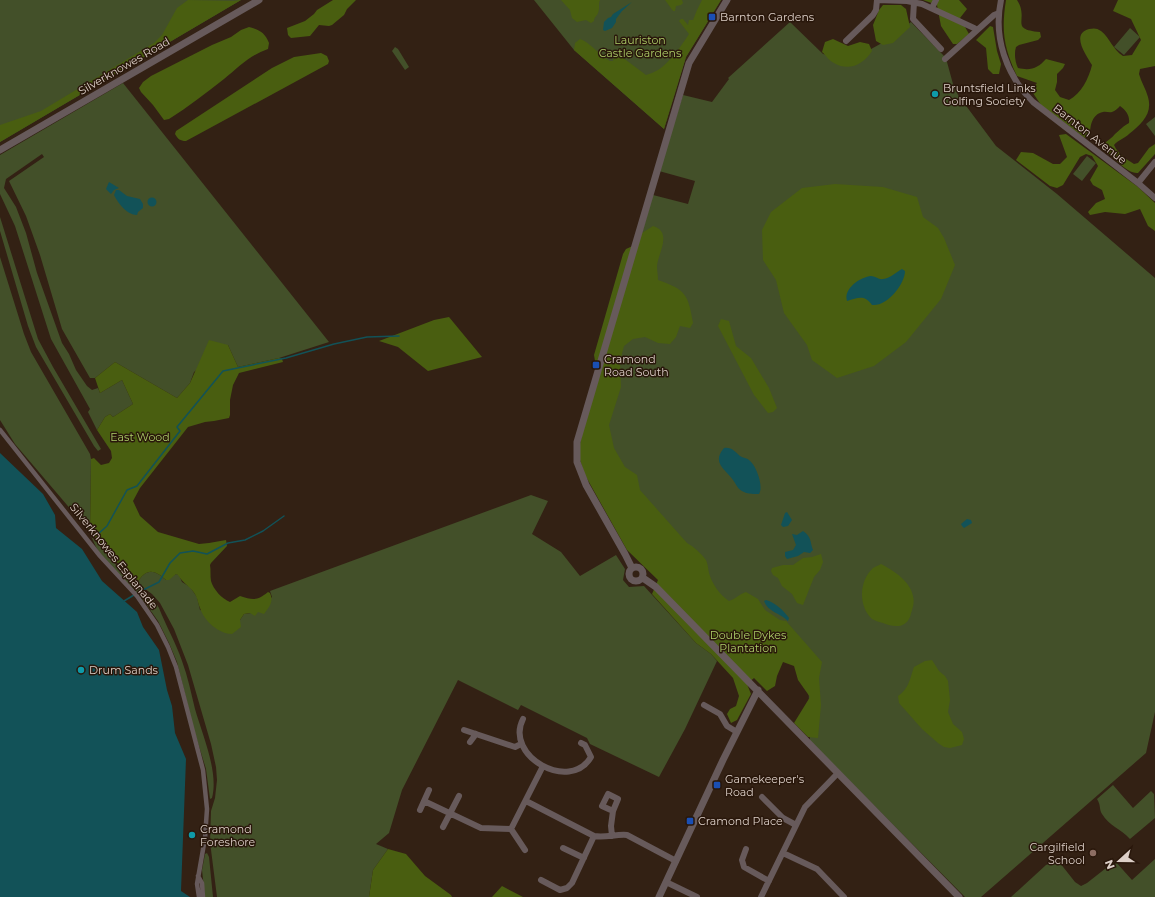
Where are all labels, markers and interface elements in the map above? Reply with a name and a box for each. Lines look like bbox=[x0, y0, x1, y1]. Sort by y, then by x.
place label: Barnton Gardens bbox=[720, 10, 815, 24]
marker: Barnton Gardens bbox=[707, 12, 717, 22]
park label: Lauriston Castle Gardens bbox=[599, 33, 682, 60]
street label: Silverknowes Road bbox=[76, 34, 172, 98]
place label: Bruntsfield Links Golfing Society bbox=[943, 81, 1036, 108]
marker: Bruntsfield Links Golfing Society bbox=[930, 89, 940, 99]
street label: Barnton Avenue bbox=[1050, 101, 1130, 167]
place label: Cramond Road South bbox=[604, 352, 669, 379]
marker: Cramond Road South bbox=[591, 360, 601, 370]
park label: East Wood bbox=[110, 430, 170, 444]
street label: Silverknowes Esplanade bbox=[67, 500, 161, 612]
park label: Double Dykes Plantation bbox=[710, 628, 787, 655]
place label: Drum Sands bbox=[89, 663, 159, 677]
marker: Drum Sands bbox=[76, 665, 86, 675]
place label: Gamekeeper's Road bbox=[725, 772, 805, 799]
marker: Gamekeeper's Road bbox=[712, 780, 722, 790]
place label: Cramond Place bbox=[698, 814, 783, 828]
marker: Cramond Place bbox=[685, 816, 695, 826]
place label: Cramond Foreshore bbox=[200, 822, 256, 849]
marker: Cramond Foreshore bbox=[187, 830, 197, 840]
place label: Cargilfield School bbox=[1029, 840, 1085, 867]
north arrow bbox=[1099, 841, 1139, 881]
marker: Cargilfield School bbox=[1088, 848, 1098, 858]
text: N bbox=[1102, 858, 1118, 871]

